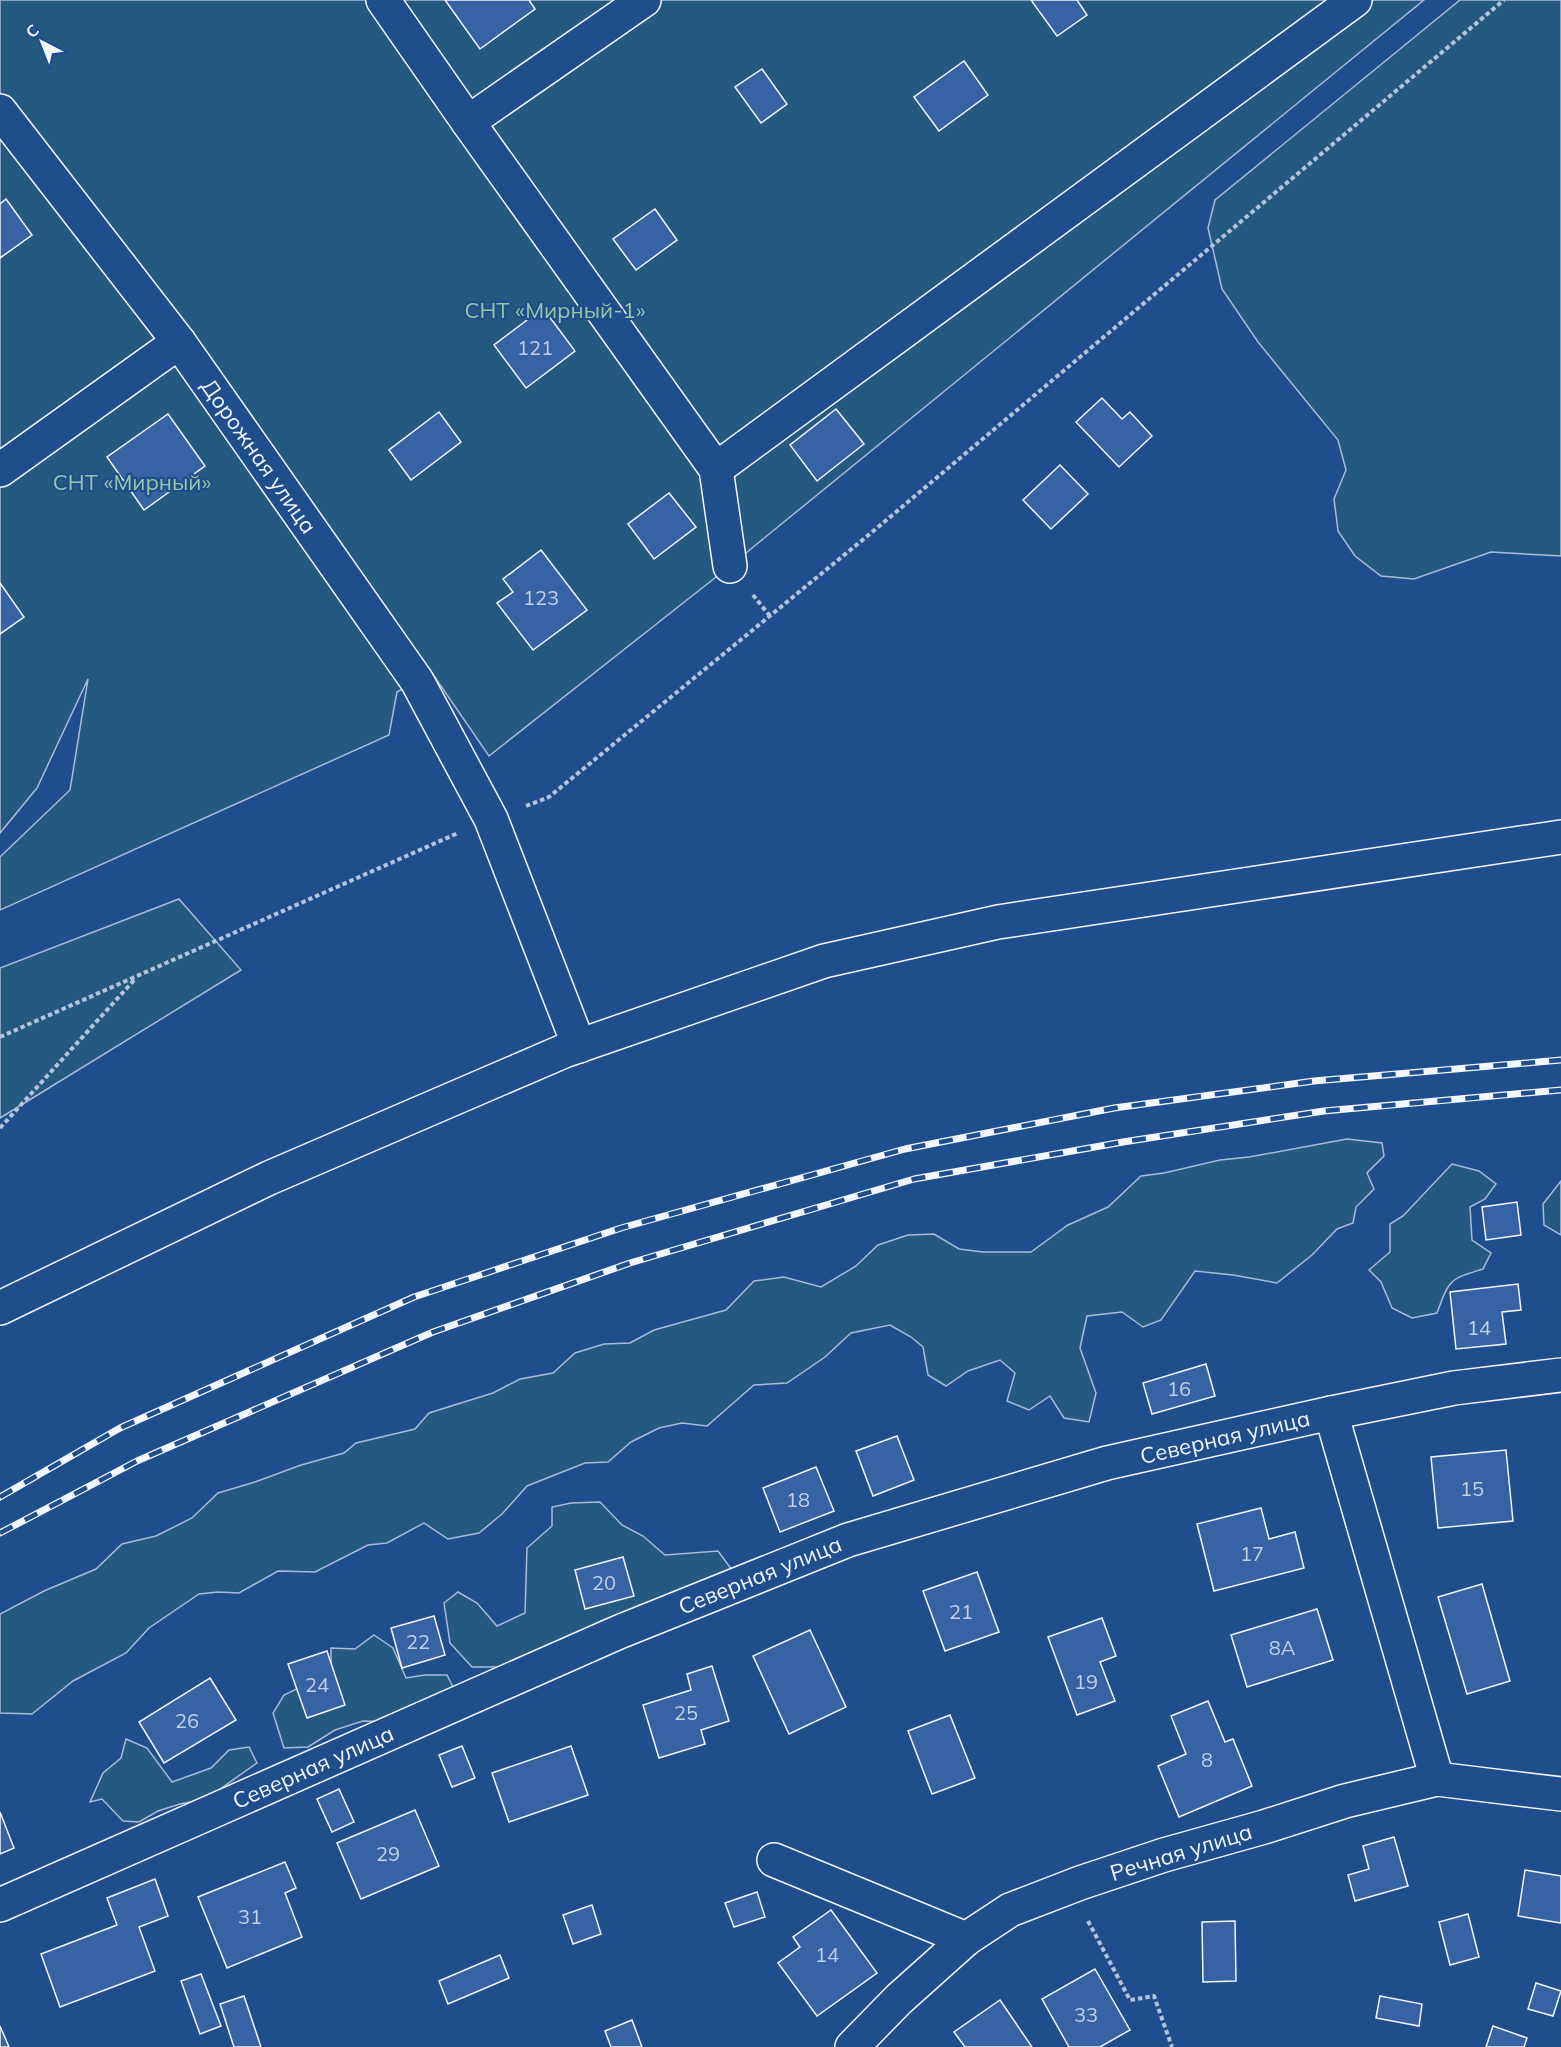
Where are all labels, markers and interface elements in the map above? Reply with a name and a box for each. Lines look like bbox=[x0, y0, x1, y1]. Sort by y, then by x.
north arrow bbox=[12, 12, 72, 72]
text: С bbox=[21, 20, 43, 42]
park label: СНТ «Мирный-1» bbox=[464, 296, 646, 324]
house number: 121 bbox=[517, 335, 553, 360]
street label: Дорожная улица bbox=[195, 373, 323, 539]
park label: СНТ «Мирный» bbox=[53, 468, 211, 496]
house number: 123 bbox=[523, 585, 559, 610]
house number: 14 bbox=[1467, 1315, 1491, 1340]
house number: 16 bbox=[1167, 1376, 1191, 1401]
street label: Северная улица bbox=[1137, 1404, 1313, 1470]
house number: 15 bbox=[1460, 1476, 1484, 1501]
house number: 18 bbox=[786, 1487, 810, 1512]
street label: Северная улица bbox=[674, 1530, 846, 1620]
house number: 17 bbox=[1240, 1541, 1264, 1566]
house number: 20 bbox=[592, 1570, 616, 1595]
house number: 21 bbox=[949, 1599, 973, 1624]
house number: 22 bbox=[406, 1629, 430, 1654]
house number: 8А bbox=[1269, 1635, 1296, 1660]
house number: 19 bbox=[1074, 1669, 1098, 1694]
house number: 24 bbox=[305, 1672, 329, 1697]
house number: 25 bbox=[674, 1700, 698, 1725]
house number: 26 bbox=[175, 1708, 199, 1733]
street label: Северная улица bbox=[228, 1719, 398, 1815]
house number: 8 bbox=[1201, 1747, 1213, 1772]
street label: Речная улица bbox=[1107, 1817, 1255, 1887]
house number: 29 bbox=[376, 1841, 400, 1866]
house number: 31 bbox=[238, 1904, 262, 1929]
house number: 14 bbox=[815, 1942, 839, 1967]
house number: 33 bbox=[1074, 2002, 1098, 2027]

